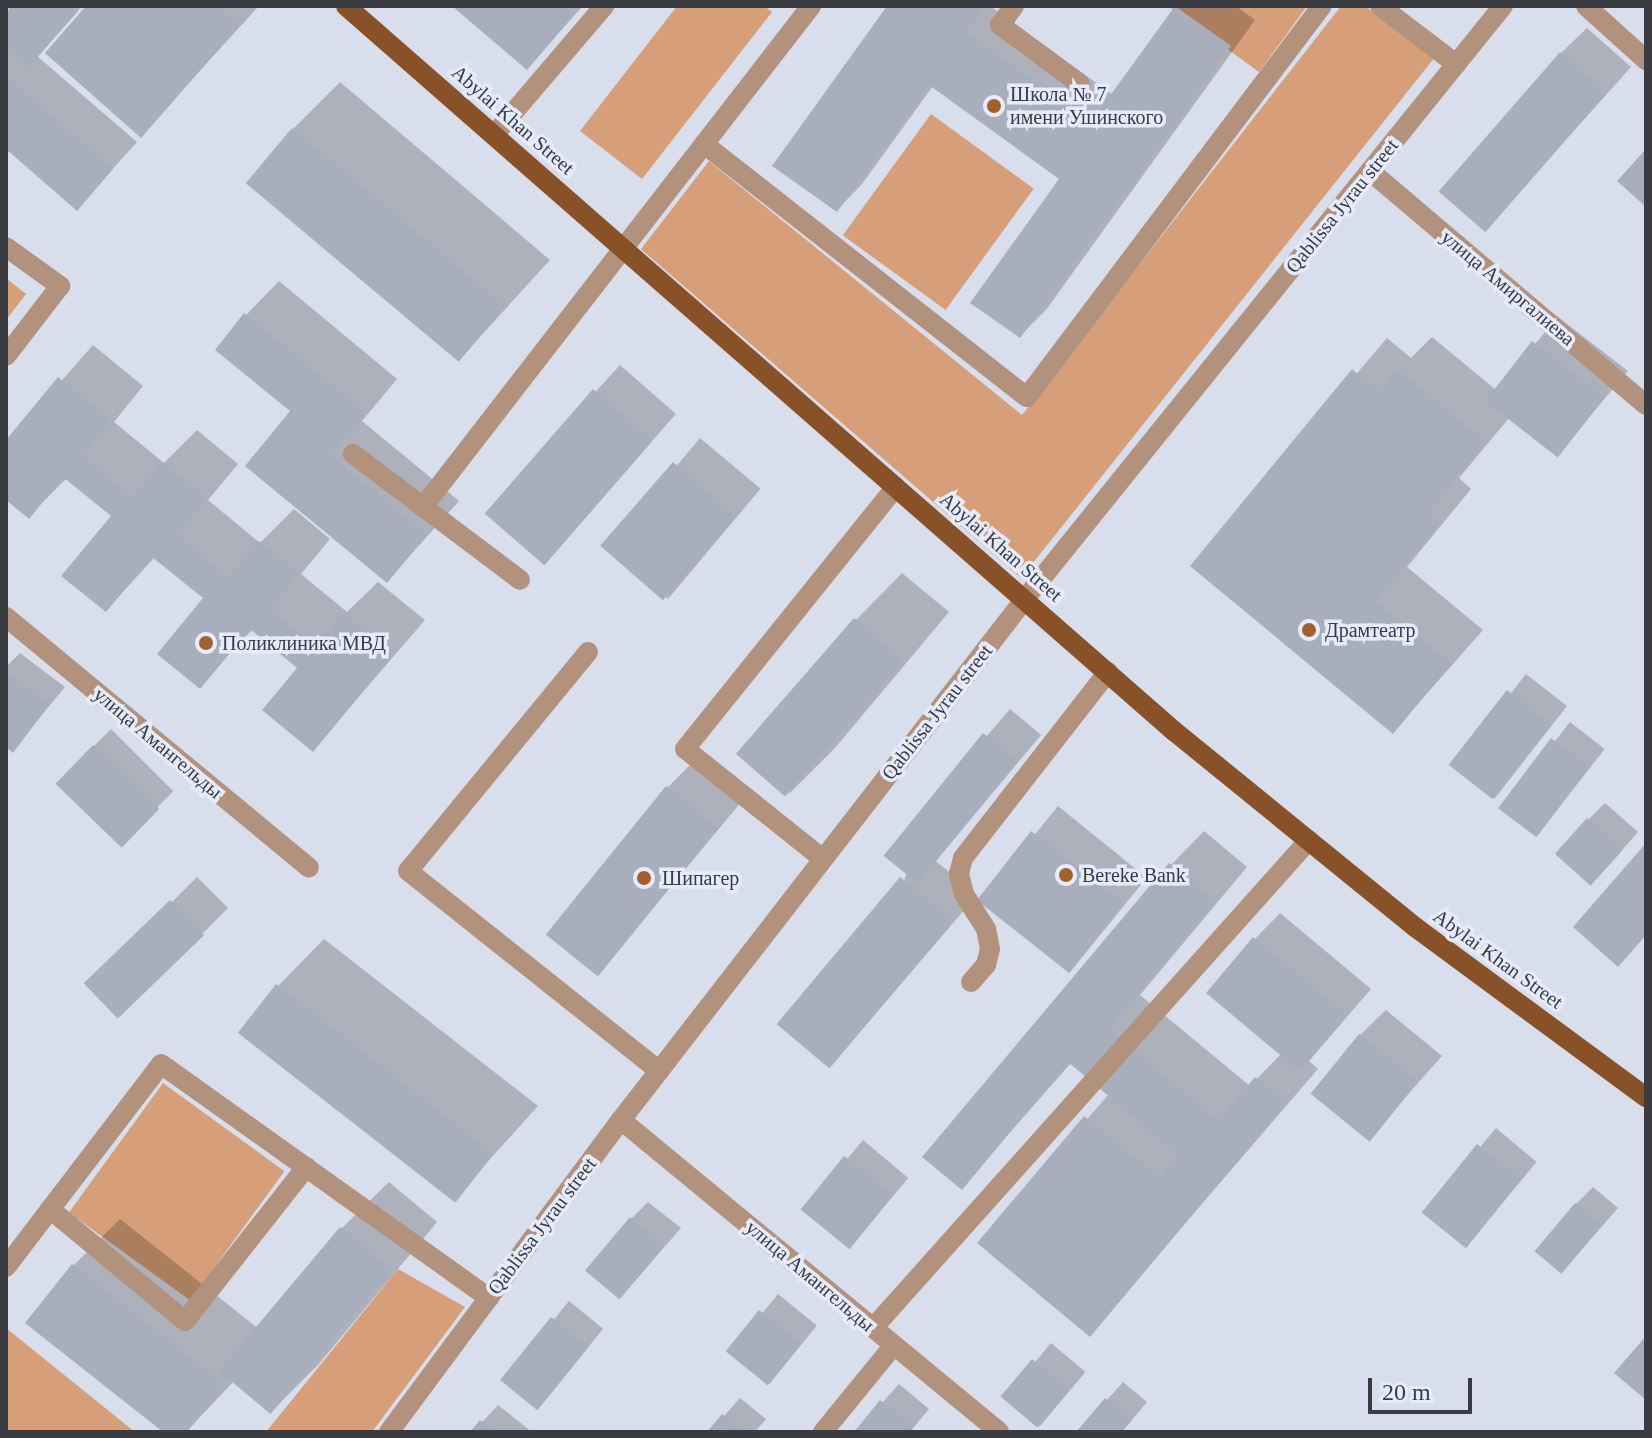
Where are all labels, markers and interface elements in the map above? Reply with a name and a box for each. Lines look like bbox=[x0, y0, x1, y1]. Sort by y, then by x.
street label: Abylai Khan Street bbox=[447, 60, 579, 180]
place label: Школа № 7 имени Ушинского bbox=[1010, 82, 1163, 129]
marker: Школа № 7 имени Ушинского bbox=[985, 97, 1003, 115]
street label: Qablissa Jyrau street bbox=[1281, 134, 1403, 278]
street label: улица Амиргалиева bbox=[1436, 225, 1580, 351]
street label: Abylai Khan Street bbox=[935, 487, 1067, 607]
place label: Драмтеатр bbox=[1325, 618, 1415, 642]
marker: Драмтеатр bbox=[1300, 621, 1318, 639]
place label: Поликлиника МВД bbox=[222, 631, 386, 655]
marker: Поликлиника МВД bbox=[197, 634, 215, 652]
street label: Qablissa Jyrau street bbox=[877, 639, 997, 785]
street label: улица Амангельды bbox=[89, 682, 227, 804]
place label: Bereke Bank bbox=[1082, 863, 1186, 887]
place label: Шипагер bbox=[662, 866, 739, 890]
marker: Bereke Bank bbox=[1057, 866, 1075, 884]
marker: Шипагер bbox=[633, 867, 655, 889]
street label: Abylai Khan Street bbox=[1428, 904, 1568, 1014]
street label: Qablissa Jyrau street bbox=[483, 1153, 601, 1299]
street label: улица Амангельды bbox=[741, 1215, 879, 1337]
scale bar bbox=[1372, 1362, 1476, 1412]
text: 20 m bbox=[1382, 1379, 1431, 1405]

